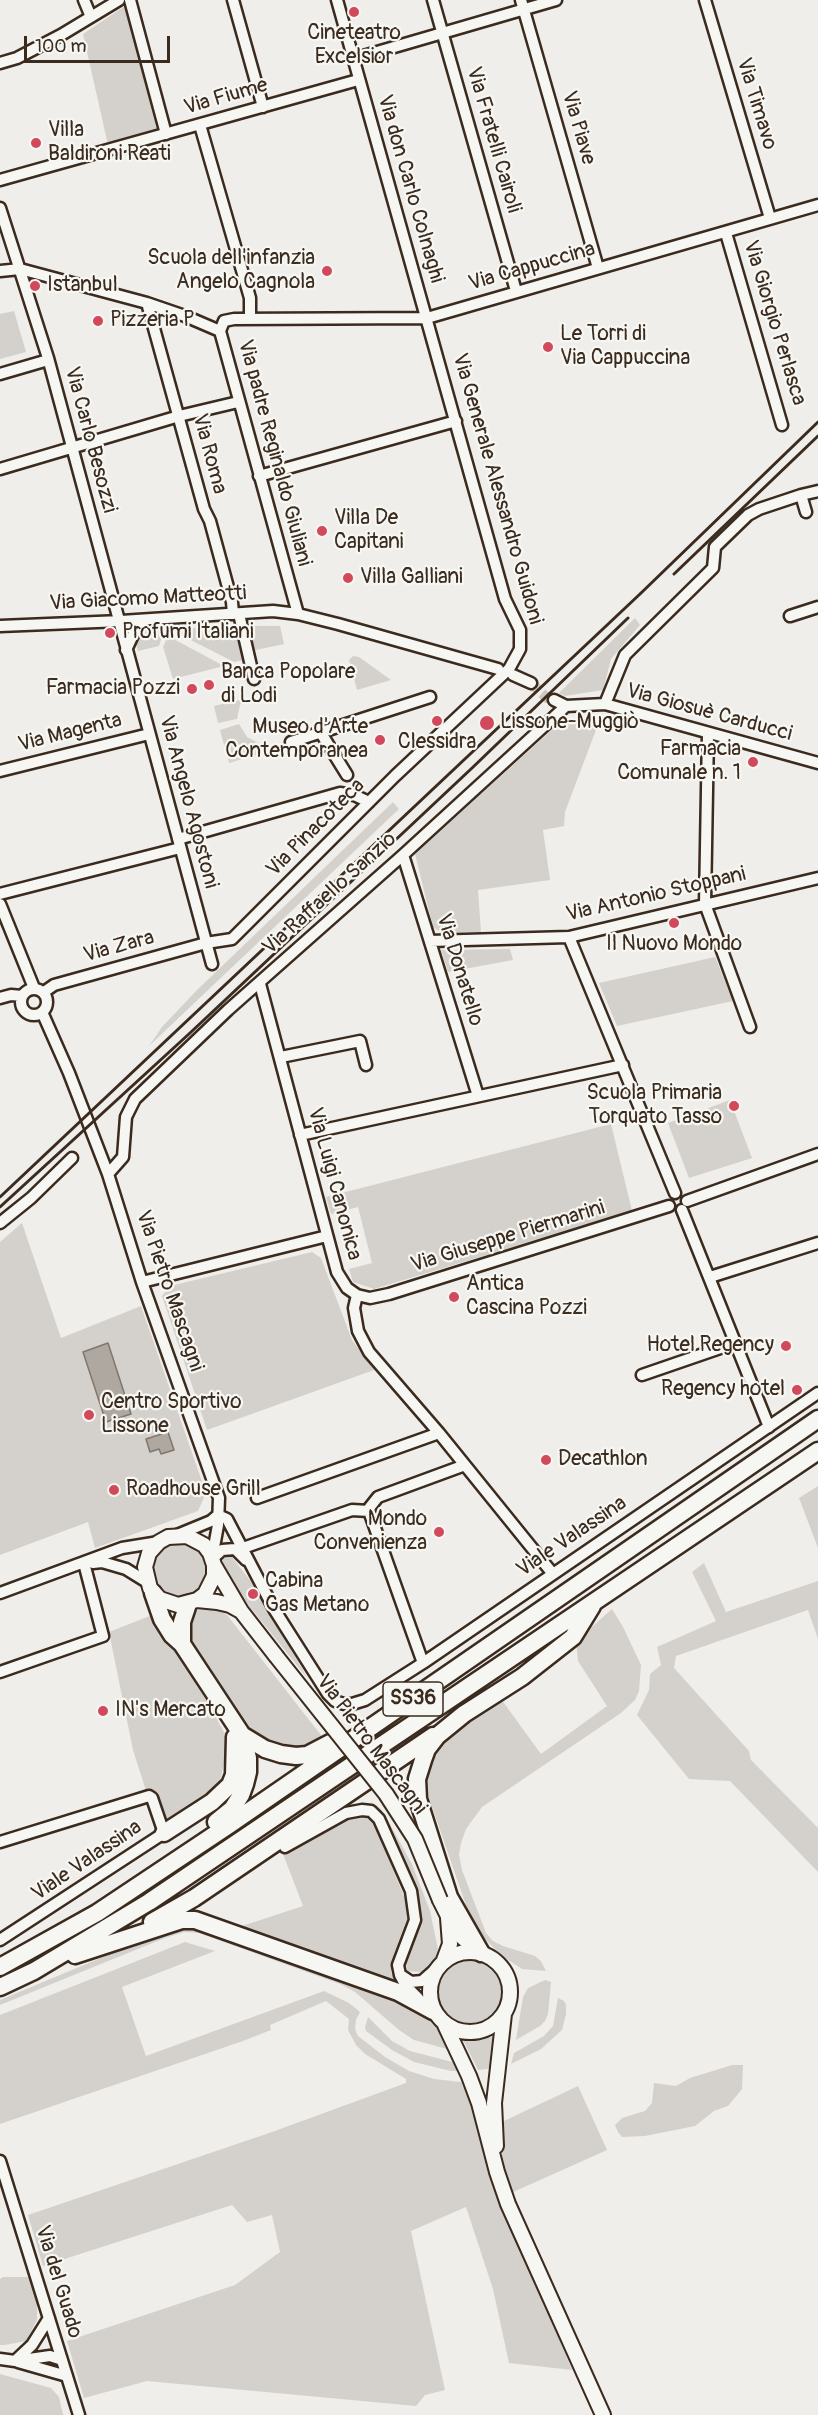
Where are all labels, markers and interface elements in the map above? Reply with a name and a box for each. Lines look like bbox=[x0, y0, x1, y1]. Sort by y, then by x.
marker: Cineteatro Excelsior bbox=[347, 5, 361, 19]
place label: Cineteatro Excelsior bbox=[307, 21, 401, 71]
scale bar bbox=[27, 24, 172, 62]
text: 100 m bbox=[35, 35, 87, 58]
street label: Via Timavo bbox=[730, 55, 782, 153]
street label: Via Fratelli Cairoli bbox=[460, 64, 526, 216]
street label: Via Fiume bbox=[181, 73, 271, 121]
street label: Via Piave bbox=[555, 88, 601, 168]
street label: Via don Carlo Colnaghi bbox=[371, 92, 449, 286]
place label: Villa Baldironi Reati bbox=[48, 118, 171, 168]
marker: Villa Baldironi Reati bbox=[29, 136, 43, 150]
street label: Via Cappuccina bbox=[466, 237, 598, 297]
street label: Via Giorgio Perlasca bbox=[737, 237, 811, 409]
place label: Scuola dell'infanzia Angelo Cagnola bbox=[147, 246, 315, 296]
marker: Scuola dell'infanzia Angelo Cagnola bbox=[320, 264, 334, 278]
place label: Istanbul bbox=[47, 273, 118, 299]
marker: Istanbul bbox=[28, 279, 42, 293]
place label: Pizzeria P bbox=[110, 308, 195, 334]
marker: Pizzeria P bbox=[91, 314, 105, 328]
place label: Le Torri di Via Cappuccina bbox=[560, 322, 690, 372]
street label: Via padre Reginaldo Giuliani bbox=[232, 337, 316, 569]
marker: Le Torri di Via Cappuccina bbox=[541, 340, 555, 354]
street label: Via Generale Alessandro Guidoni bbox=[446, 351, 548, 627]
street label: Via Carlo Besozzi bbox=[58, 364, 122, 516]
street label: Via Roma bbox=[186, 411, 232, 497]
place label: Villa De Capitani bbox=[334, 506, 404, 556]
marker: Villa De Capitani bbox=[315, 524, 329, 538]
place label: Villa Galliani bbox=[360, 565, 463, 591]
marker: Villa Galliani bbox=[341, 571, 355, 585]
street label: Via Giacomo Matteotti bbox=[49, 581, 247, 617]
place label: Profumi Italiani bbox=[122, 620, 254, 646]
marker: Profumi Italiani bbox=[103, 626, 117, 640]
place label: Banca Popolare di Lodi bbox=[221, 660, 355, 710]
place label: Farmacia Pozzi bbox=[46, 676, 180, 702]
marker: Banca Popolare di Lodi bbox=[202, 678, 216, 692]
street label: Via Giosuè Carducci bbox=[623, 679, 795, 747]
marker: Farmacia Pozzi bbox=[185, 682, 199, 696]
street label: Via Magenta bbox=[16, 708, 124, 758]
place label: Lissone-Muggiò bbox=[500, 710, 639, 736]
street label: Via Angelo Agostoni bbox=[153, 713, 223, 891]
marker: Clessidra bbox=[430, 714, 444, 728]
marker: Lissone-Muggiò bbox=[478, 714, 496, 732]
place label: Museo d'Arte Contemporanea bbox=[225, 715, 368, 765]
place label: Clessidra bbox=[398, 730, 476, 756]
marker: Museo d'Arte Contemporanea bbox=[373, 733, 387, 747]
place label: Farmacia Comunale n. 1 bbox=[617, 737, 741, 787]
marker: Farmacia Comunale n. 1 bbox=[746, 755, 760, 769]
street label: Via Pinacoteca bbox=[262, 774, 370, 882]
street label: Via Raffaello Sanzio bbox=[258, 827, 402, 961]
street label: Via Antonio Stoppani bbox=[564, 862, 748, 928]
street label: Via Donatello bbox=[430, 911, 488, 1029]
marker: Il Nuovo Mondo bbox=[667, 916, 681, 930]
street label: Via Zara bbox=[81, 926, 157, 968]
place label: Il Nuovo Mondo bbox=[606, 932, 742, 958]
place label: Scuola Primaria Torquato Tasso bbox=[587, 1081, 722, 1131]
marker: Scuola Primaria Torquato Tasso bbox=[727, 1099, 741, 1113]
street label: Via Luigi Canonica bbox=[301, 1105, 367, 1263]
street label: Via Giuseppe Piermarini bbox=[408, 1195, 608, 1279]
street label: Via Pietro Mascagni bbox=[130, 1207, 208, 1375]
place label: Antica Cascina Pozzi bbox=[466, 1272, 587, 1322]
marker: Antica Cascina Pozzi bbox=[447, 1290, 461, 1304]
place label: Hotel Regency bbox=[647, 1333, 774, 1359]
marker: Hotel Regency bbox=[779, 1339, 793, 1353]
place label: Regency hotel bbox=[661, 1377, 785, 1403]
marker: Regency hotel bbox=[790, 1383, 804, 1397]
place label: Centro Sportivo Lissone bbox=[101, 1390, 241, 1440]
marker: Centro Sportivo Lissone bbox=[82, 1408, 96, 1422]
place label: Decathlon bbox=[558, 1447, 648, 1473]
marker: Decathlon bbox=[539, 1453, 553, 1467]
place label: Roadhouse Grill bbox=[126, 1477, 261, 1503]
marker: Roadhouse Grill bbox=[107, 1483, 121, 1497]
street label: Viale Valassina bbox=[512, 1491, 632, 1583]
place label: Mondo Convenienza bbox=[314, 1507, 427, 1557]
marker: Mondo Convenienza bbox=[432, 1525, 446, 1539]
place label: Cabina Gas Metano bbox=[265, 1569, 369, 1619]
marker: Cabina Gas Metano bbox=[246, 1587, 260, 1601]
street label: Via Pietro Mascagni bbox=[310, 1670, 432, 1820]
road number: SS36 bbox=[383, 1682, 443, 1716]
place label: IN's Mercato bbox=[115, 1698, 226, 1724]
marker: IN's Mercato bbox=[96, 1704, 110, 1718]
street label: Viale Valassina bbox=[27, 1815, 147, 1907]
street label: Via del Guado bbox=[29, 2223, 87, 2341]

